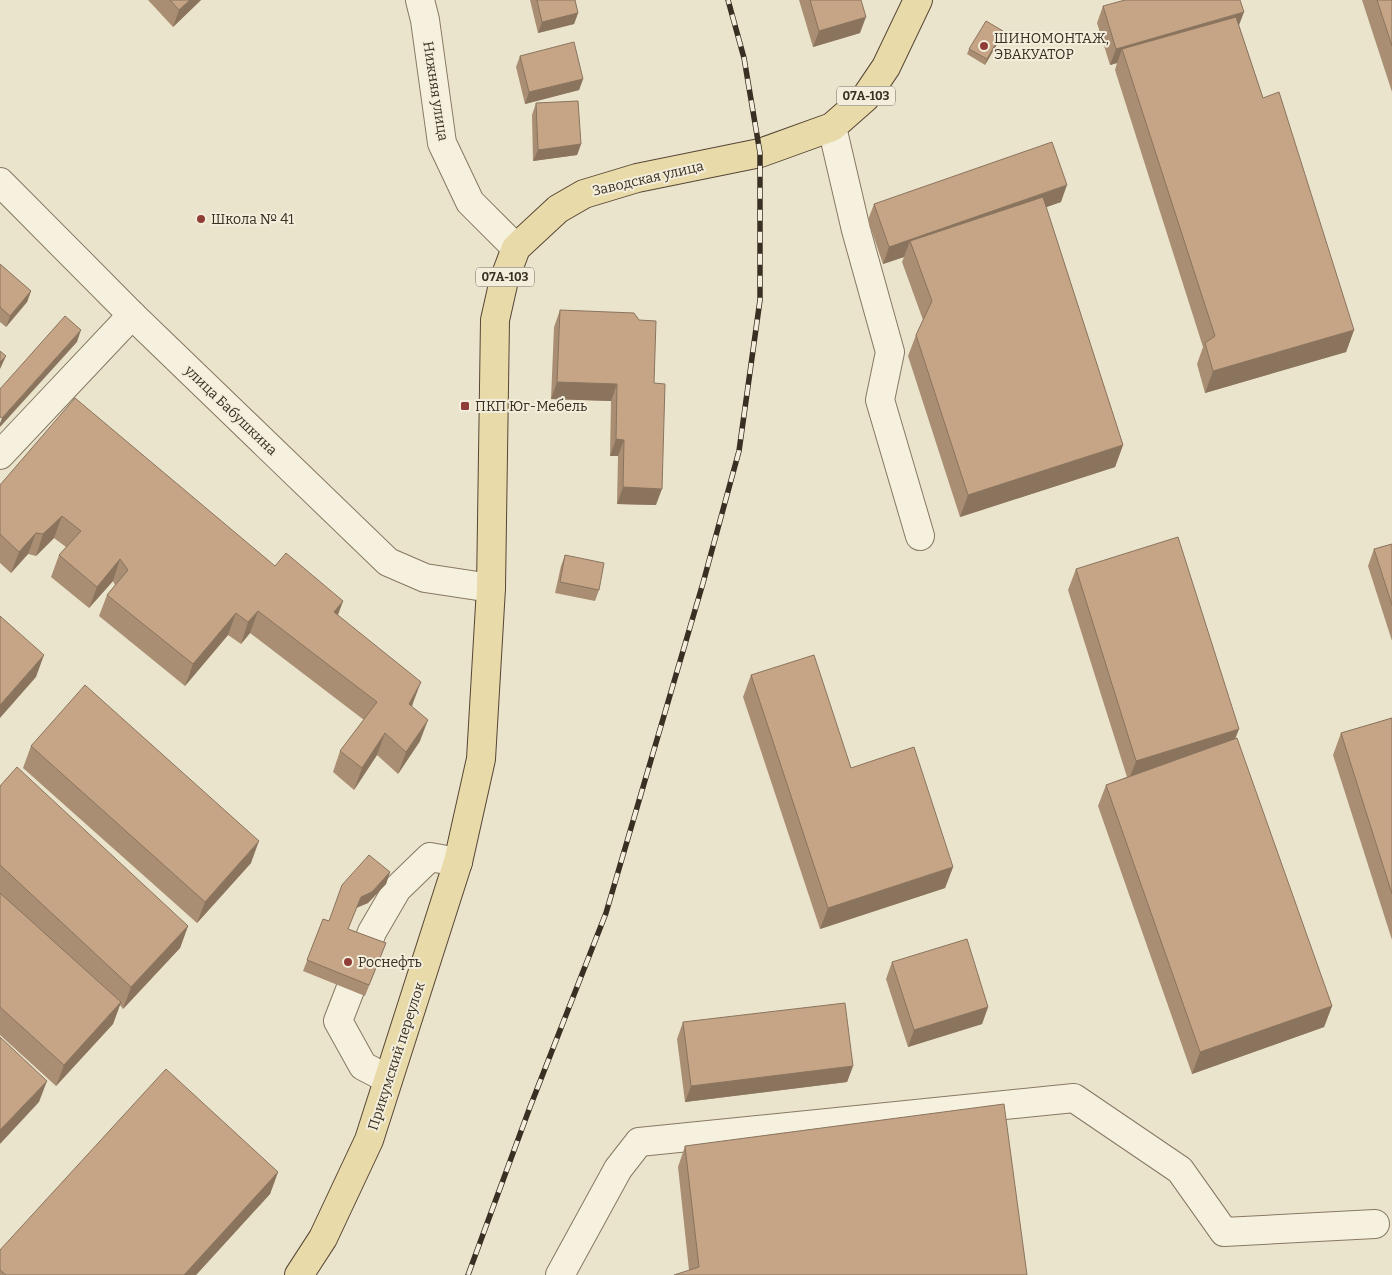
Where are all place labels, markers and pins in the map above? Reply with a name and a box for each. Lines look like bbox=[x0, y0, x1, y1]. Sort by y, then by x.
place label: ШИНОМОНТАЖ, ЭВАКУАТОР bbox=[994, 30, 1109, 63]
marker: ШИНОМОНТАЖ, ЭВАКУАТОР bbox=[978, 40, 990, 52]
place label: Школа № 41 bbox=[211, 211, 294, 228]
marker: Школа № 41 bbox=[195, 213, 207, 225]
place label: ПКП Юг-Мебель bbox=[475, 398, 587, 415]
marker: ПКП Юг-Мебель bbox=[459, 400, 471, 412]
place label: Роснефть bbox=[358, 954, 422, 971]
marker: Роснефть bbox=[342, 956, 354, 968]

